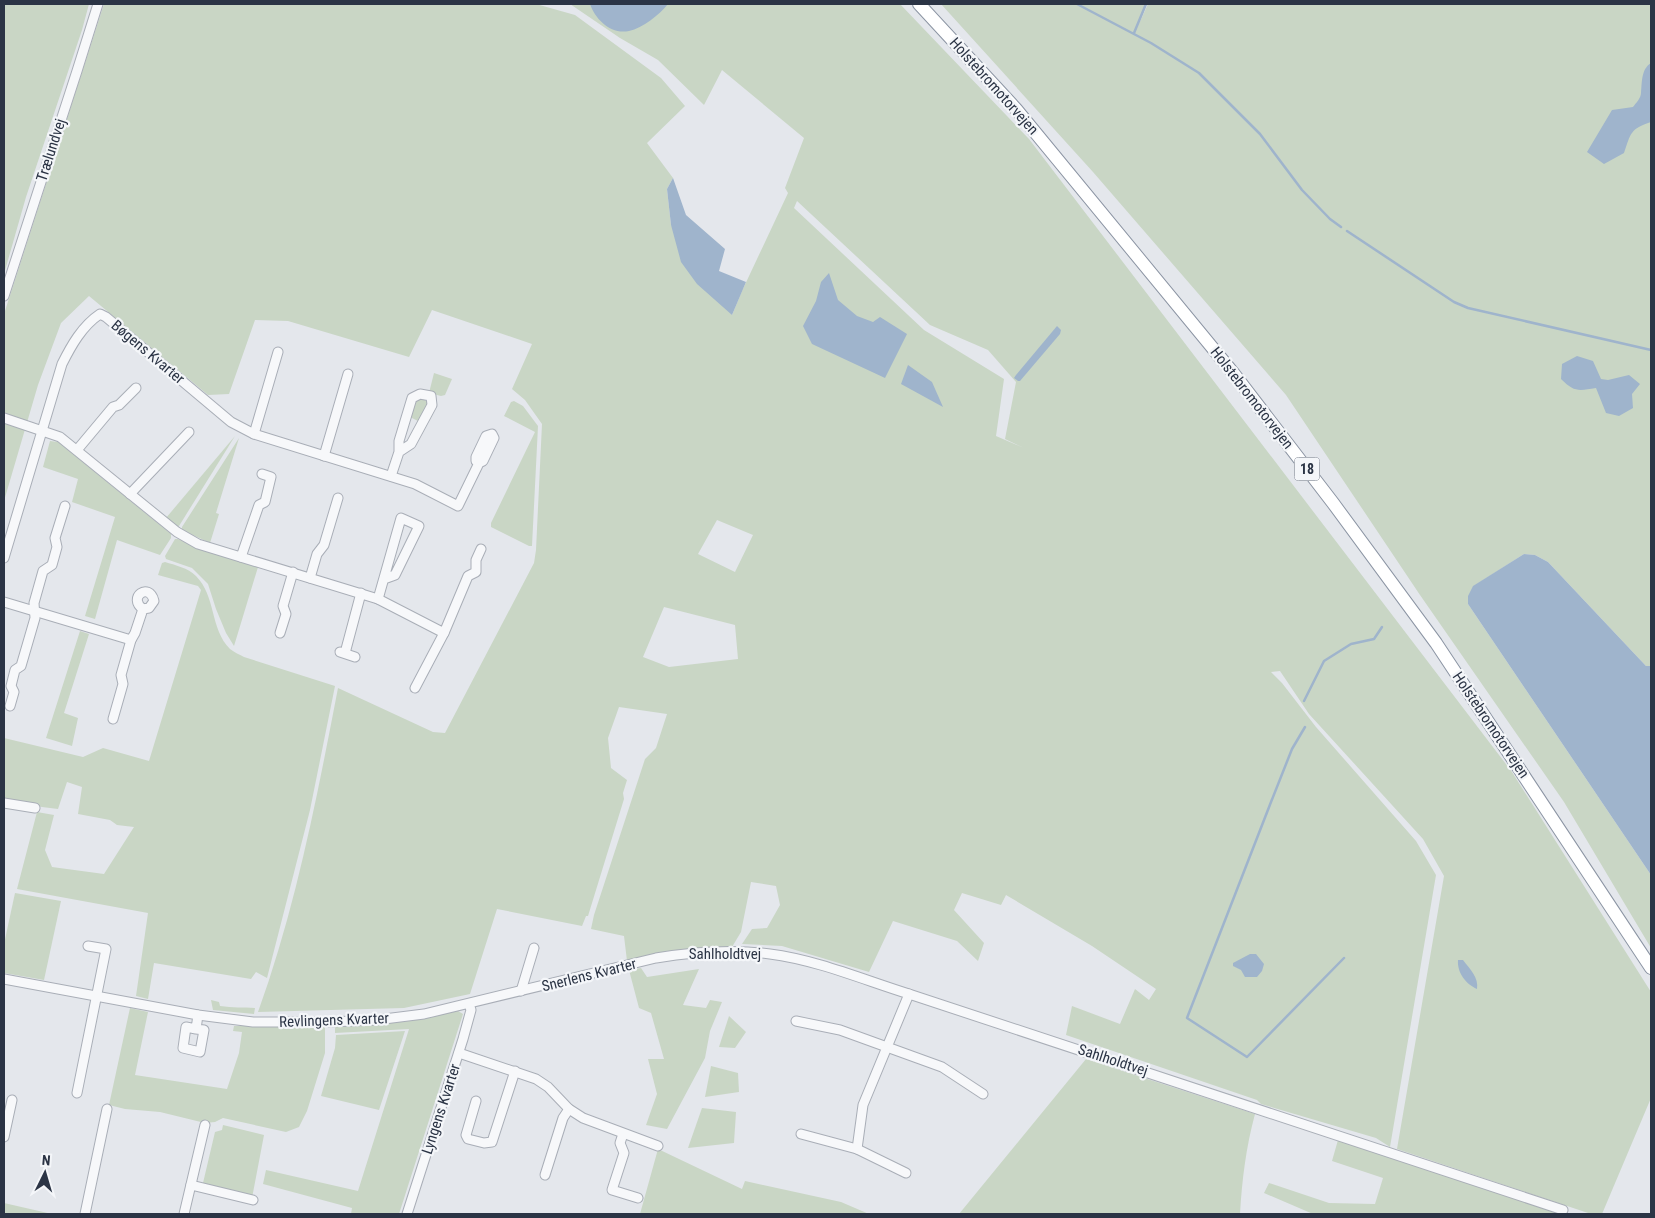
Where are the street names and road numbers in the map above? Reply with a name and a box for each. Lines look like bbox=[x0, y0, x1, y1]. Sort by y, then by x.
street label: Holstebromotorvejen bbox=[946, 34, 1042, 138]
street label: Trælundvej bbox=[32, 116, 70, 184]
street label: Bøgens Kvarter bbox=[108, 316, 189, 388]
street label: Holstebromotorvejen bbox=[1207, 343, 1297, 453]
road number: 18 bbox=[1294, 458, 1320, 480]
street label: Holstebromotorvejen bbox=[1449, 668, 1533, 782]
street label: Sahlholdtvej bbox=[689, 945, 761, 963]
street label: Snerlens Kvarter bbox=[540, 954, 639, 995]
street label: Revlingens Kvarter bbox=[279, 1009, 390, 1031]
street label: Sahlholdtvej bbox=[1076, 1040, 1150, 1080]
street label: Lyngens Kvarter bbox=[418, 1061, 464, 1156]

